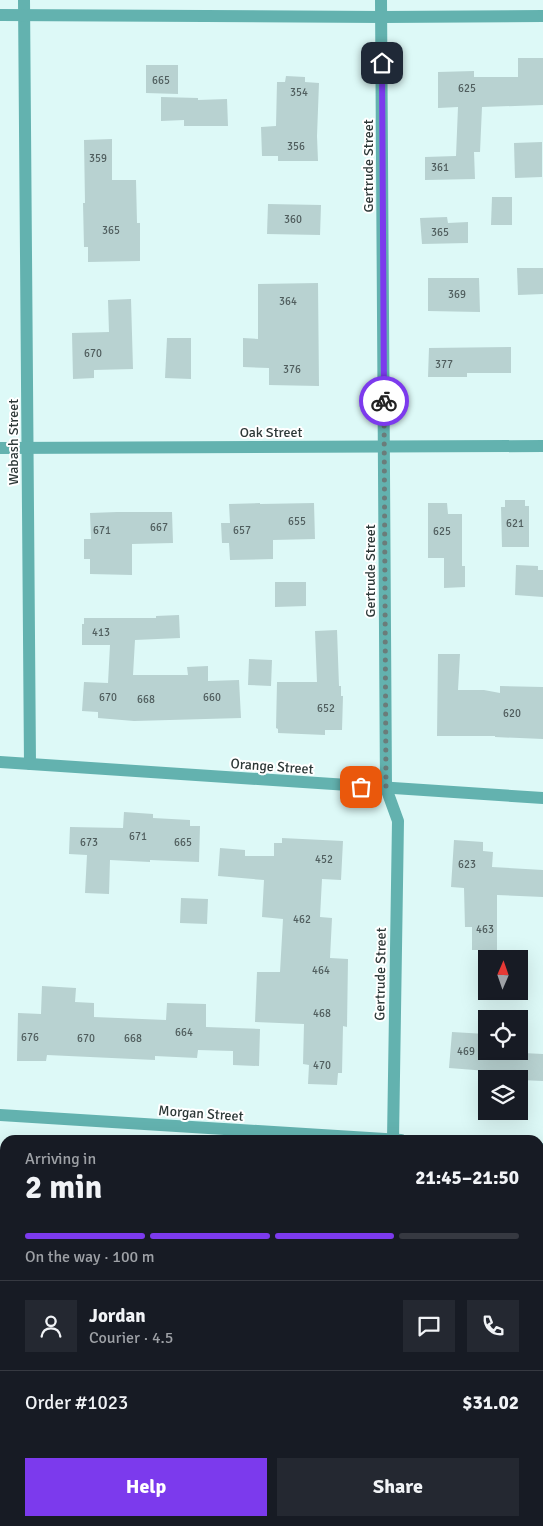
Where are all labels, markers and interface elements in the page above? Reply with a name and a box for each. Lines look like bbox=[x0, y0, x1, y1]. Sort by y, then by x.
pin bbox=[361, 42, 403, 84]
icon: home bbox=[368, 49, 396, 77]
house number: 665 bbox=[152, 74, 170, 87]
house number: 625 bbox=[458, 82, 476, 95]
house number: 354 bbox=[290, 86, 308, 99]
street label: Gertrude Street bbox=[360, 119, 377, 213]
house number: 356 bbox=[287, 140, 305, 153]
house number: 359 bbox=[89, 152, 107, 165]
house number: 361 bbox=[431, 161, 449, 174]
house number: 360 bbox=[284, 213, 302, 226]
house number: 365 bbox=[102, 224, 120, 237]
house number: 365 bbox=[431, 226, 449, 239]
house number: 369 bbox=[448, 288, 466, 301]
house number: 364 bbox=[279, 295, 297, 308]
house number: 670 bbox=[84, 347, 102, 360]
house number: 377 bbox=[435, 358, 453, 371]
house number: 376 bbox=[283, 363, 301, 376]
courier bbox=[359, 376, 409, 426]
icon: bike bbox=[370, 387, 398, 415]
street label: Wabash Street bbox=[5, 399, 22, 485]
street label: Oak Street bbox=[240, 424, 302, 441]
house number: 655 bbox=[288, 515, 306, 528]
house number: 621 bbox=[506, 517, 524, 530]
house number: 667 bbox=[150, 521, 168, 534]
house number: 671 bbox=[93, 524, 111, 537]
house number: 657 bbox=[233, 524, 251, 537]
street label: Gertrude Street bbox=[362, 524, 379, 618]
house number: 625 bbox=[433, 525, 451, 538]
house number: 413 bbox=[92, 626, 110, 639]
house number: 670 bbox=[99, 691, 117, 704]
house number: 660 bbox=[203, 691, 221, 704]
house number: 668 bbox=[137, 693, 155, 706]
house number: 652 bbox=[317, 702, 335, 715]
house number: 620 bbox=[503, 707, 521, 720]
street label: Orange Street bbox=[230, 755, 314, 778]
pin bbox=[340, 766, 382, 808]
icon: bag bbox=[347, 773, 375, 801]
house number: 671 bbox=[129, 830, 147, 843]
house number: 673 bbox=[80, 836, 98, 849]
house number: 665 bbox=[174, 836, 192, 849]
house number: 452 bbox=[315, 853, 333, 866]
house number: 623 bbox=[458, 858, 476, 871]
house number: 462 bbox=[293, 913, 311, 926]
house number: 463 bbox=[476, 923, 494, 936]
street label: Gertrude Street bbox=[371, 927, 390, 1021]
north arrow bbox=[478, 950, 528, 1000]
map controls bbox=[478, 950, 528, 1120]
house number: 464 bbox=[312, 964, 330, 977]
house number: 468 bbox=[313, 1007, 331, 1020]
button: locate bbox=[478, 1010, 528, 1060]
house number: 664 bbox=[175, 1026, 193, 1039]
house number: 676 bbox=[21, 1031, 39, 1044]
house number: 670 bbox=[77, 1032, 95, 1045]
house number: 668 bbox=[124, 1032, 142, 1045]
house number: 469 bbox=[457, 1045, 475, 1058]
house number: 470 bbox=[313, 1059, 331, 1072]
button: layers bbox=[478, 1070, 528, 1120]
street label: Morgan Street bbox=[158, 1102, 244, 1125]
text: Arriving in bbox=[25, 1149, 96, 1169]
text: 21:45–21:50 bbox=[415, 1166, 519, 1190]
text: 2 min bbox=[25, 1168, 102, 1207]
text: On the way · 100 m bbox=[25, 1247, 155, 1267]
button: person bbox=[25, 1300, 77, 1352]
button: chat bbox=[403, 1300, 455, 1352]
button: phone bbox=[467, 1300, 519, 1352]
text: Jordan bbox=[89, 1304, 146, 1328]
text: Courier · 4.5 bbox=[89, 1328, 173, 1348]
text: Order #1023 bbox=[25, 1391, 128, 1415]
text: $31.02 bbox=[462, 1391, 519, 1415]
button: Help bbox=[25, 1458, 267, 1516]
button: Share bbox=[277, 1458, 519, 1516]

